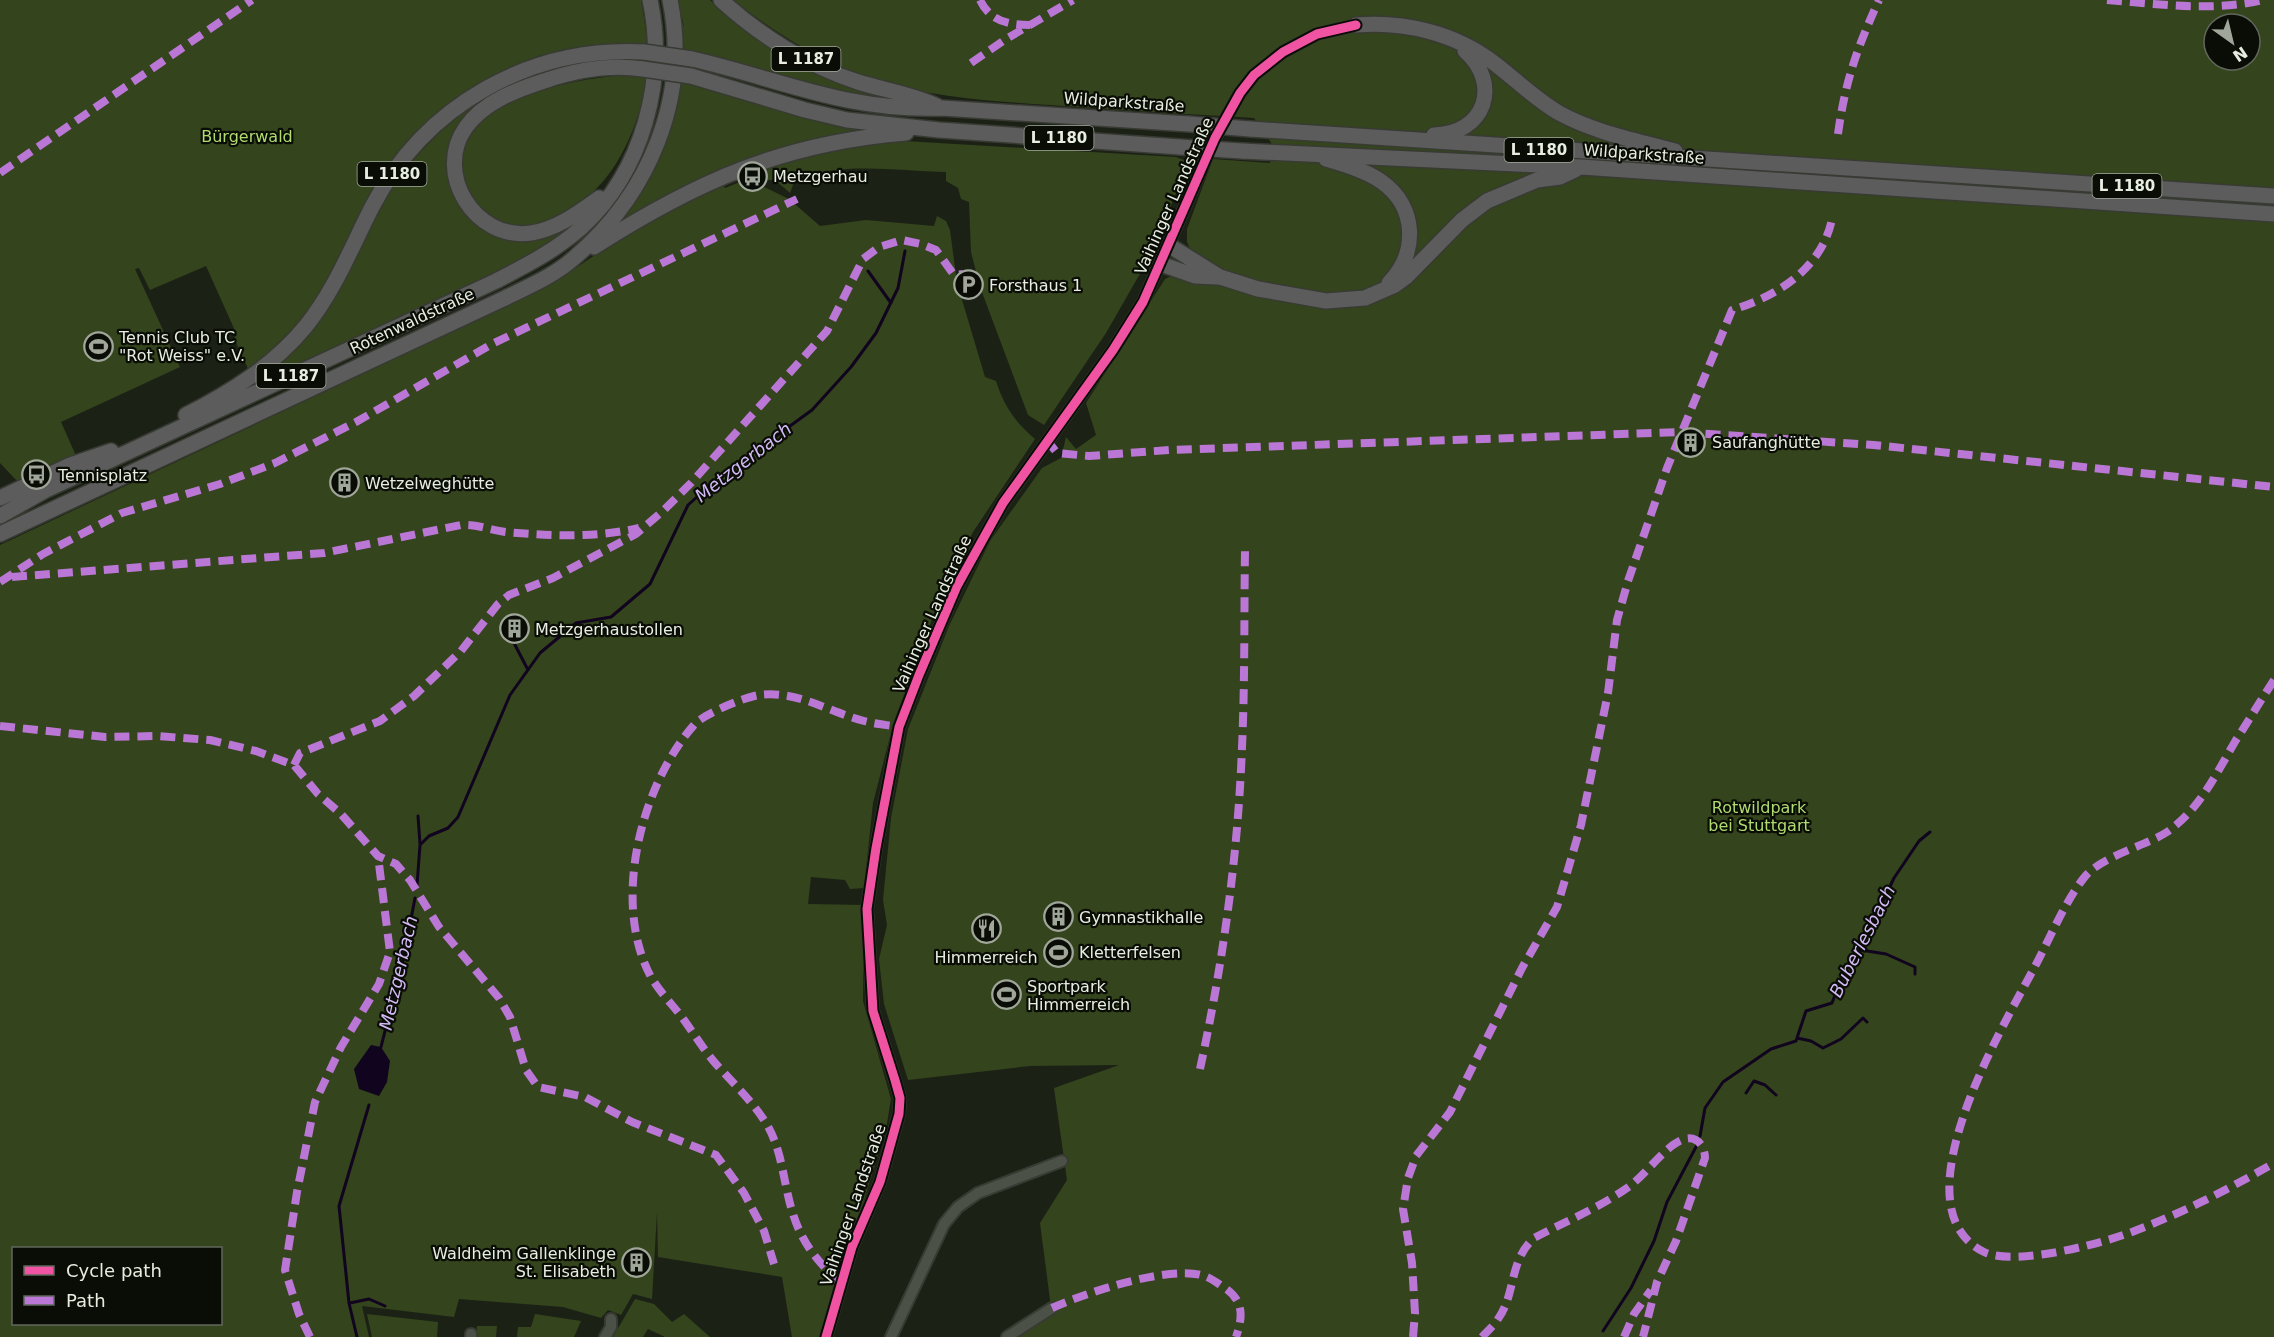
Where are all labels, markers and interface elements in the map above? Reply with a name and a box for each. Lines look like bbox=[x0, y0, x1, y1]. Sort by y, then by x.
north arrow bbox=[2202, 12, 2262, 72]
text: N bbox=[2229, 42, 2251, 66]
road number: L 1187 bbox=[772, 47, 840, 71]
street label: Wildparkstraße bbox=[1063, 88, 1185, 116]
street label: Vaihinger Landstraße bbox=[1131, 114, 1217, 278]
road number: L 1180 bbox=[1024, 126, 1094, 150]
park label: Bürgerwald bbox=[201, 127, 293, 146]
road number: L 1180 bbox=[1504, 138, 1574, 162]
street label: Wildparkstraße bbox=[1583, 140, 1705, 168]
bus stop icon: Metzgerhau bbox=[736, 160, 768, 192]
road number: L 1180 bbox=[358, 162, 426, 186]
place label: Metzgerhau bbox=[773, 167, 868, 186]
road number: L 1180 bbox=[2092, 174, 2162, 198]
parking icon: Forsthaus 1 bbox=[952, 269, 984, 301]
place label: Forsthaus 1 bbox=[989, 276, 1082, 295]
street label: Rotenwaldstraße bbox=[347, 284, 477, 358]
place label: Tennis Club TC "Rot Weiss" e.V. bbox=[118, 328, 245, 365]
sports icon: Tennis Club TC "Rot Weiss" e.V. bbox=[82, 330, 114, 362]
road number: L 1187 bbox=[256, 364, 326, 388]
water label: Metzgerbach bbox=[691, 418, 795, 506]
building icon: Saufanghütte bbox=[1675, 426, 1707, 458]
place label: Saufanghütte bbox=[1712, 433, 1821, 452]
bus stop icon: Tennisplatz bbox=[21, 459, 53, 491]
place label: Tennisplatz bbox=[57, 466, 147, 485]
building icon: Wetzelweghütte bbox=[328, 467, 360, 499]
place label: Wetzelweghütte bbox=[365, 474, 494, 493]
street label: Vaihinger Landstraße bbox=[889, 532, 975, 696]
building icon: Metzgerhaustollen bbox=[498, 613, 530, 645]
place label: Metzgerhaustollen bbox=[535, 620, 683, 639]
park label: Rotwildpark bei Stuttgart bbox=[1708, 798, 1810, 835]
water label: Buberlesbach bbox=[1825, 881, 1899, 1001]
building icon: Gymnastikhalle bbox=[1042, 901, 1074, 933]
place label: Gymnastikhalle bbox=[1079, 908, 1203, 927]
restaurant icon: Himmerreich bbox=[970, 913, 1002, 945]
water label: Metzgerbach bbox=[375, 914, 421, 1032]
sports icon: Kletterfelsen bbox=[1042, 936, 1074, 968]
place label: Kletterfelsen bbox=[1079, 943, 1181, 962]
place label: Himmerreich bbox=[934, 948, 1038, 967]
place label: Sportpark Himmerreich bbox=[1027, 977, 1130, 1014]
sports icon: Sportpark Himmerreich bbox=[990, 979, 1022, 1011]
street label: Vaihinger Landstraße bbox=[816, 1121, 890, 1289]
place label: Waldheim Gallenklinge St. Elisabeth bbox=[432, 1244, 616, 1281]
building icon: Waldheim Gallenklinge St. Elisabeth bbox=[621, 1246, 653, 1278]
legend bbox=[12, 1247, 222, 1325]
text: Cycle path bbox=[66, 1260, 162, 1281]
text: Path bbox=[66, 1290, 106, 1311]

